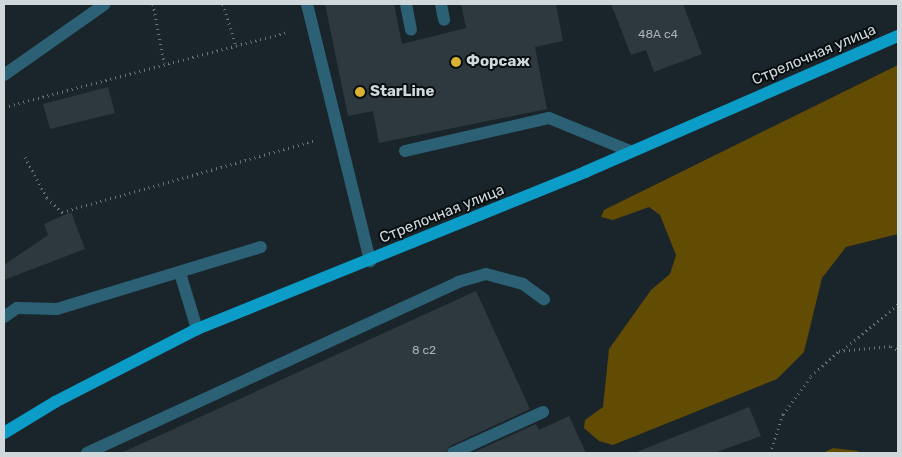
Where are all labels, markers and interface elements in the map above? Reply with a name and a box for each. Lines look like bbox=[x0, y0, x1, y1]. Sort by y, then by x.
street label: Стрелочная улица bbox=[749, 21, 879, 89]
house number: 48А с4 bbox=[638, 28, 678, 42]
place label: Форсаж bbox=[466, 53, 530, 71]
marker: Форсаж bbox=[450, 56, 462, 68]
place label: StarLine bbox=[370, 83, 434, 101]
marker: StarLine bbox=[354, 86, 366, 98]
street label: Стрелочная улица bbox=[377, 181, 507, 247]
house number: 8 с2 bbox=[412, 344, 436, 358]

